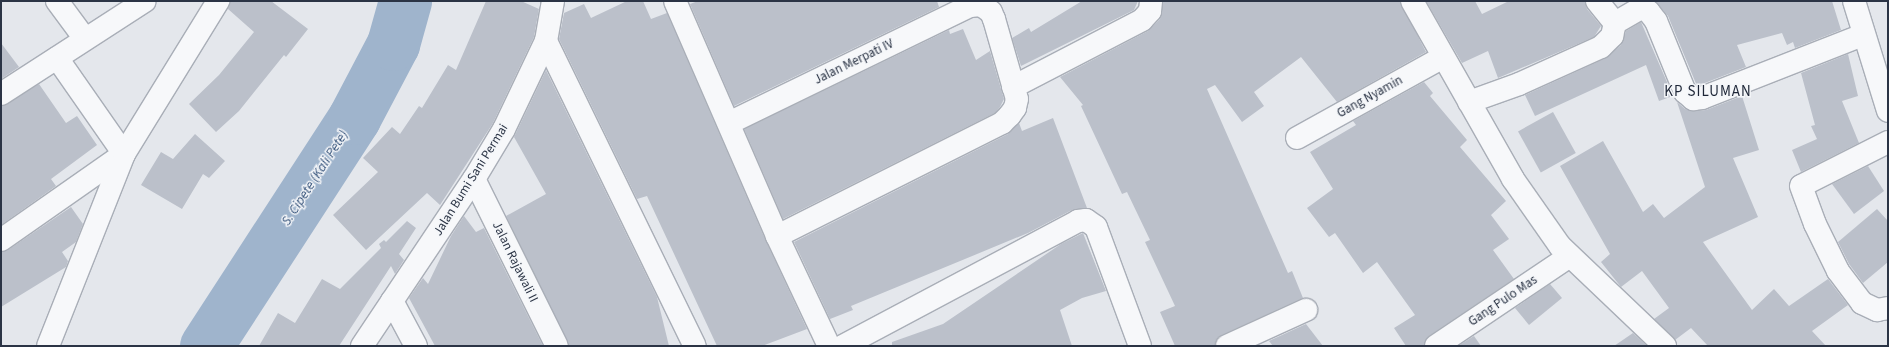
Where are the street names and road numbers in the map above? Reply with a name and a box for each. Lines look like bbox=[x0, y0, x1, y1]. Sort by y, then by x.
street label: Jalan Merpati IV bbox=[812, 36, 896, 88]
street label: Gang Nyamin bbox=[1334, 73, 1406, 121]
street label: Jalan Bumi Sani Permai bbox=[430, 121, 512, 239]
street label: Jalan Rajawali II bbox=[489, 219, 541, 305]
street label: Gang Pulo Mas bbox=[1466, 272, 1540, 330]

